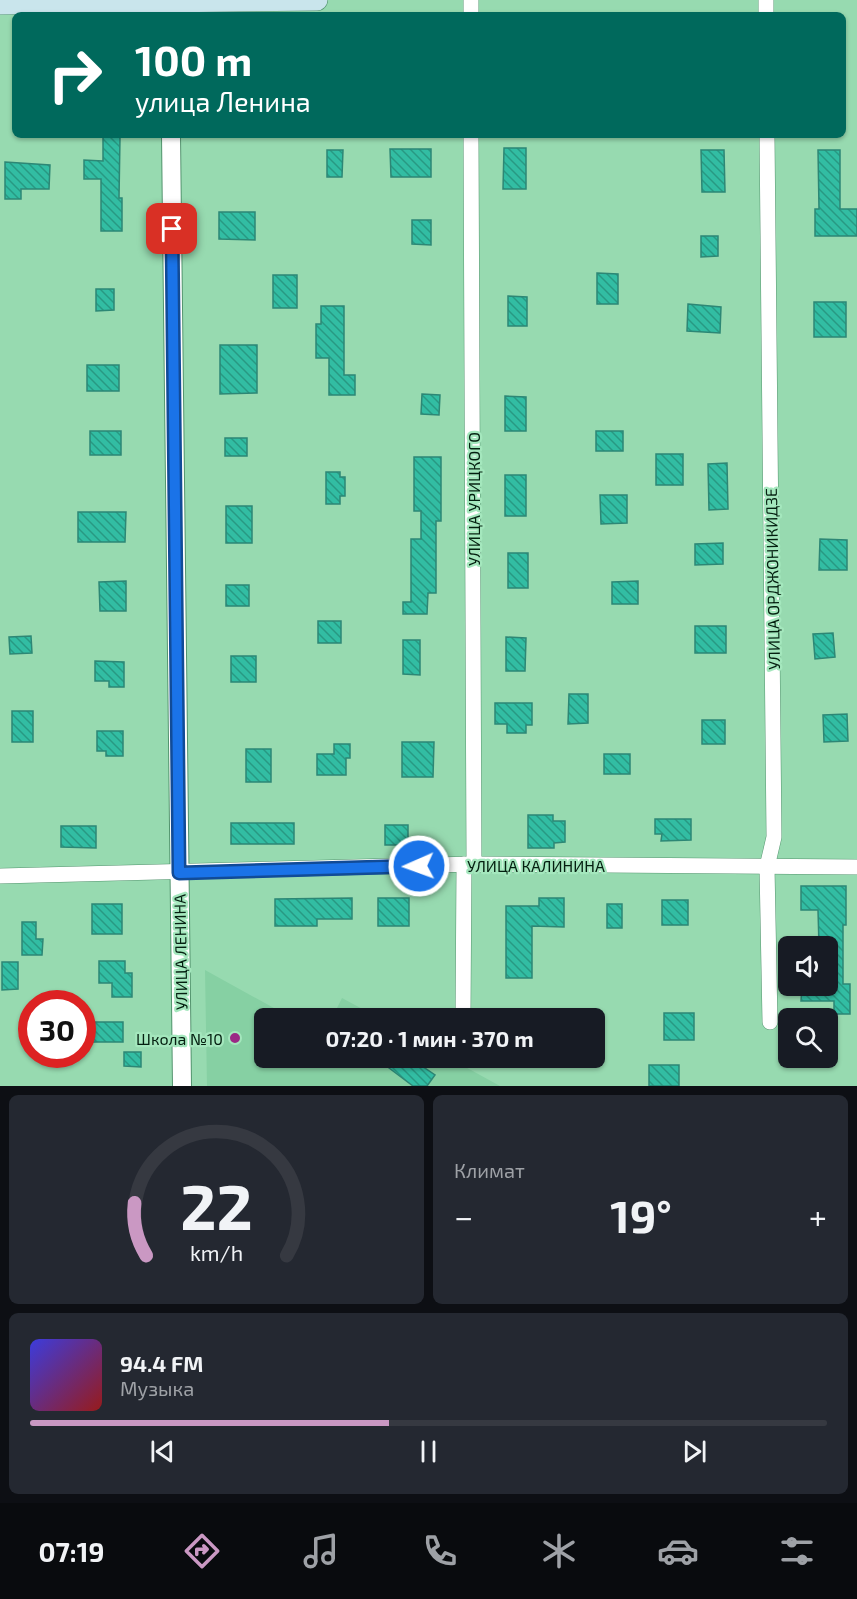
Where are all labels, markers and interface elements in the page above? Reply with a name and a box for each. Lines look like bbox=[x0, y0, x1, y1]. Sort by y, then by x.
text: 100 m bbox=[135, 34, 252, 84]
icon: right bbox=[36, 36, 114, 114]
text: улица Ленина bbox=[135, 85, 311, 117]
pin bbox=[146, 203, 197, 254]
icon: arrive bbox=[155, 212, 188, 245]
street label: УЛИЦА УРИЦКОГО bbox=[464, 432, 483, 566]
street label: УЛИЦА ОРДЖОНИКИДЗЕ bbox=[761, 488, 783, 670]
position arrow bbox=[387, 834, 451, 898]
street label: УЛИЦА КАЛИНИНА bbox=[467, 856, 605, 875]
street label: УЛИЦА ЛЕНИНА bbox=[169, 894, 191, 1010]
map controls bbox=[778, 936, 838, 1068]
button: sound bbox=[778, 936, 838, 996]
speed limit sign: 30 bbox=[18, 990, 96, 1068]
button: search bbox=[778, 1008, 838, 1068]
text: 07:20 · 1 мин · 370 m bbox=[325, 1025, 534, 1051]
place label: Школа №10 bbox=[136, 1029, 223, 1048]
marker: Школа №10 bbox=[228, 1031, 242, 1045]
text: Климат bbox=[454, 1158, 525, 1182]
text: 22 bbox=[180, 1168, 253, 1243]
text: 19° bbox=[610, 1188, 672, 1242]
text: − bbox=[454, 1196, 473, 1236]
text: + bbox=[809, 1196, 827, 1236]
text: km/h bbox=[190, 1241, 243, 1266]
text: 94.4 FM bbox=[120, 1350, 203, 1376]
text: Музыка bbox=[120, 1376, 194, 1400]
icon: previous bbox=[146, 1435, 179, 1468]
icon: pause bbox=[412, 1435, 445, 1468]
icon: next bbox=[678, 1435, 711, 1468]
icon: directions bbox=[181, 1530, 223, 1572]
icon: music bbox=[300, 1530, 342, 1572]
icon: phone bbox=[419, 1530, 461, 1572]
icon: climate bbox=[538, 1530, 580, 1572]
icon: car bbox=[657, 1530, 699, 1572]
icon: filters bbox=[776, 1530, 818, 1572]
text: 07:19 bbox=[39, 1535, 104, 1567]

